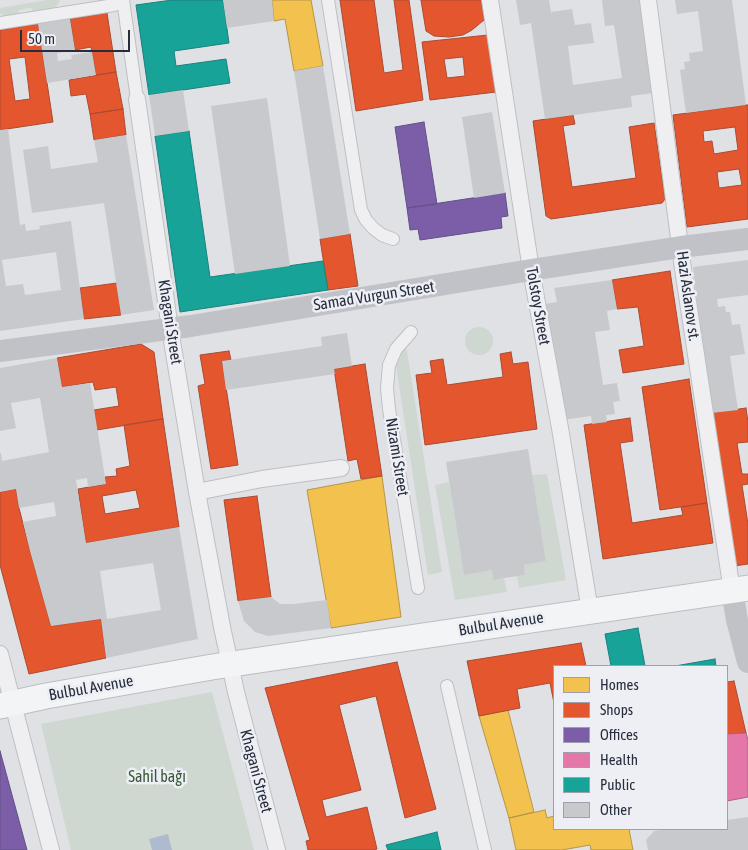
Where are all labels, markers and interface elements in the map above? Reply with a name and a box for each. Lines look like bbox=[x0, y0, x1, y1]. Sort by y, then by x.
scale bar bbox=[22, 20, 132, 52]
text: 50 m bbox=[28, 30, 55, 47]
street label: Hazi Aslanov st. bbox=[672, 250, 704, 342]
street label: Tolstoy Street bbox=[522, 265, 554, 347]
street label: Samad Vurgun Street bbox=[312, 277, 436, 315]
street label: Khagani Street bbox=[154, 278, 186, 366]
street label: Nizami Street bbox=[381, 417, 413, 497]
street label: Bulbul Avenue bbox=[457, 608, 545, 640]
legend bbox=[553, 665, 728, 830]
street label: Bulbul Avenue bbox=[47, 671, 135, 705]
text: Homes bbox=[600, 676, 639, 693]
text: Shops bbox=[600, 701, 633, 718]
text: Offices bbox=[600, 726, 638, 743]
street label: Khagani Street bbox=[236, 727, 276, 815]
text: Health bbox=[600, 751, 638, 768]
park label: Sahil bağı bbox=[128, 767, 186, 787]
text: Public bbox=[600, 776, 635, 793]
text: Other bbox=[600, 801, 632, 818]

